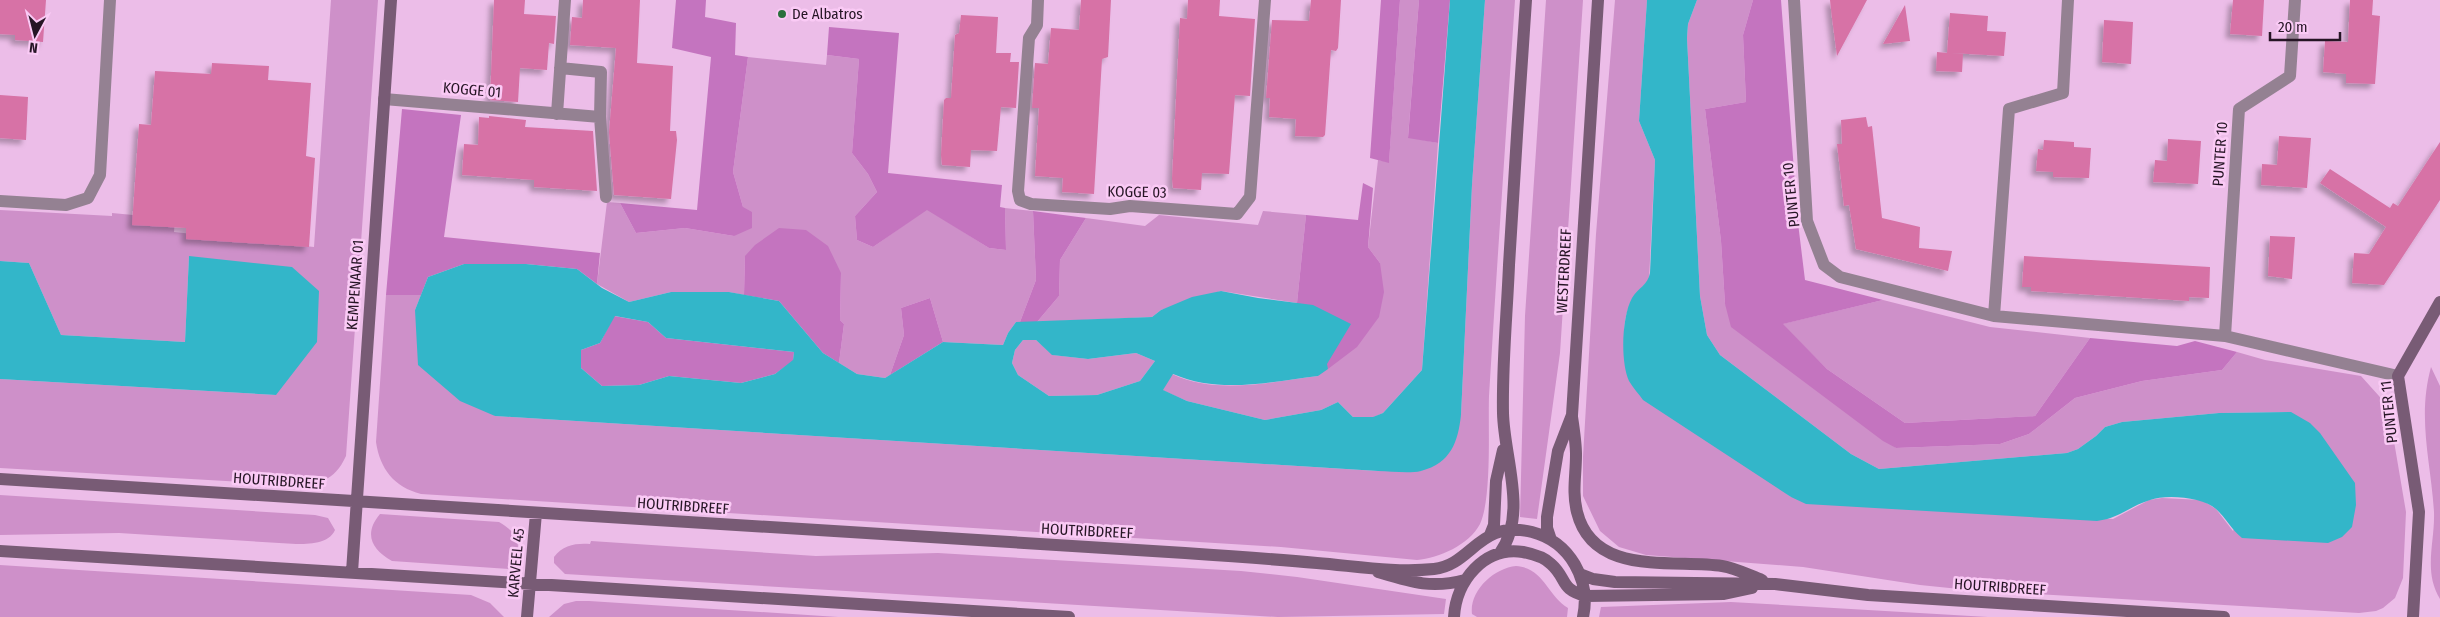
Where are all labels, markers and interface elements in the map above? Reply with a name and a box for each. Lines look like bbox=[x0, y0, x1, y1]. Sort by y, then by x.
place label: De Albatros bbox=[792, 5, 863, 23]
marker: De Albatros bbox=[776, 8, 788, 20]
north arrow bbox=[10, 10, 60, 60]
scale bar bbox=[2270, 10, 2340, 42]
text: 20 m bbox=[2278, 18, 2308, 36]
text: N bbox=[28, 38, 39, 56]
street label: KOGGE 01 bbox=[442, 78, 502, 102]
street label: PUNTER 10 bbox=[2209, 121, 2231, 187]
street label: PUNTER 10 bbox=[1779, 162, 1803, 228]
street label: KOGGE 03 bbox=[1107, 182, 1167, 202]
street label: WESTERDREEF bbox=[1553, 228, 1575, 314]
street label: KEMPENAAR 01 bbox=[343, 239, 367, 331]
street label: PUNTER 11 bbox=[2377, 380, 2401, 444]
street label: HOUTRIBDREEF bbox=[232, 469, 326, 493]
street label: HOUTRIBDREEF bbox=[636, 494, 730, 518]
street label: HOUTRIBDREEF bbox=[1041, 520, 1134, 542]
street label: KARVEEL 45 bbox=[504, 527, 528, 599]
street label: HOUTRIBDREEF bbox=[1953, 575, 2047, 599]

